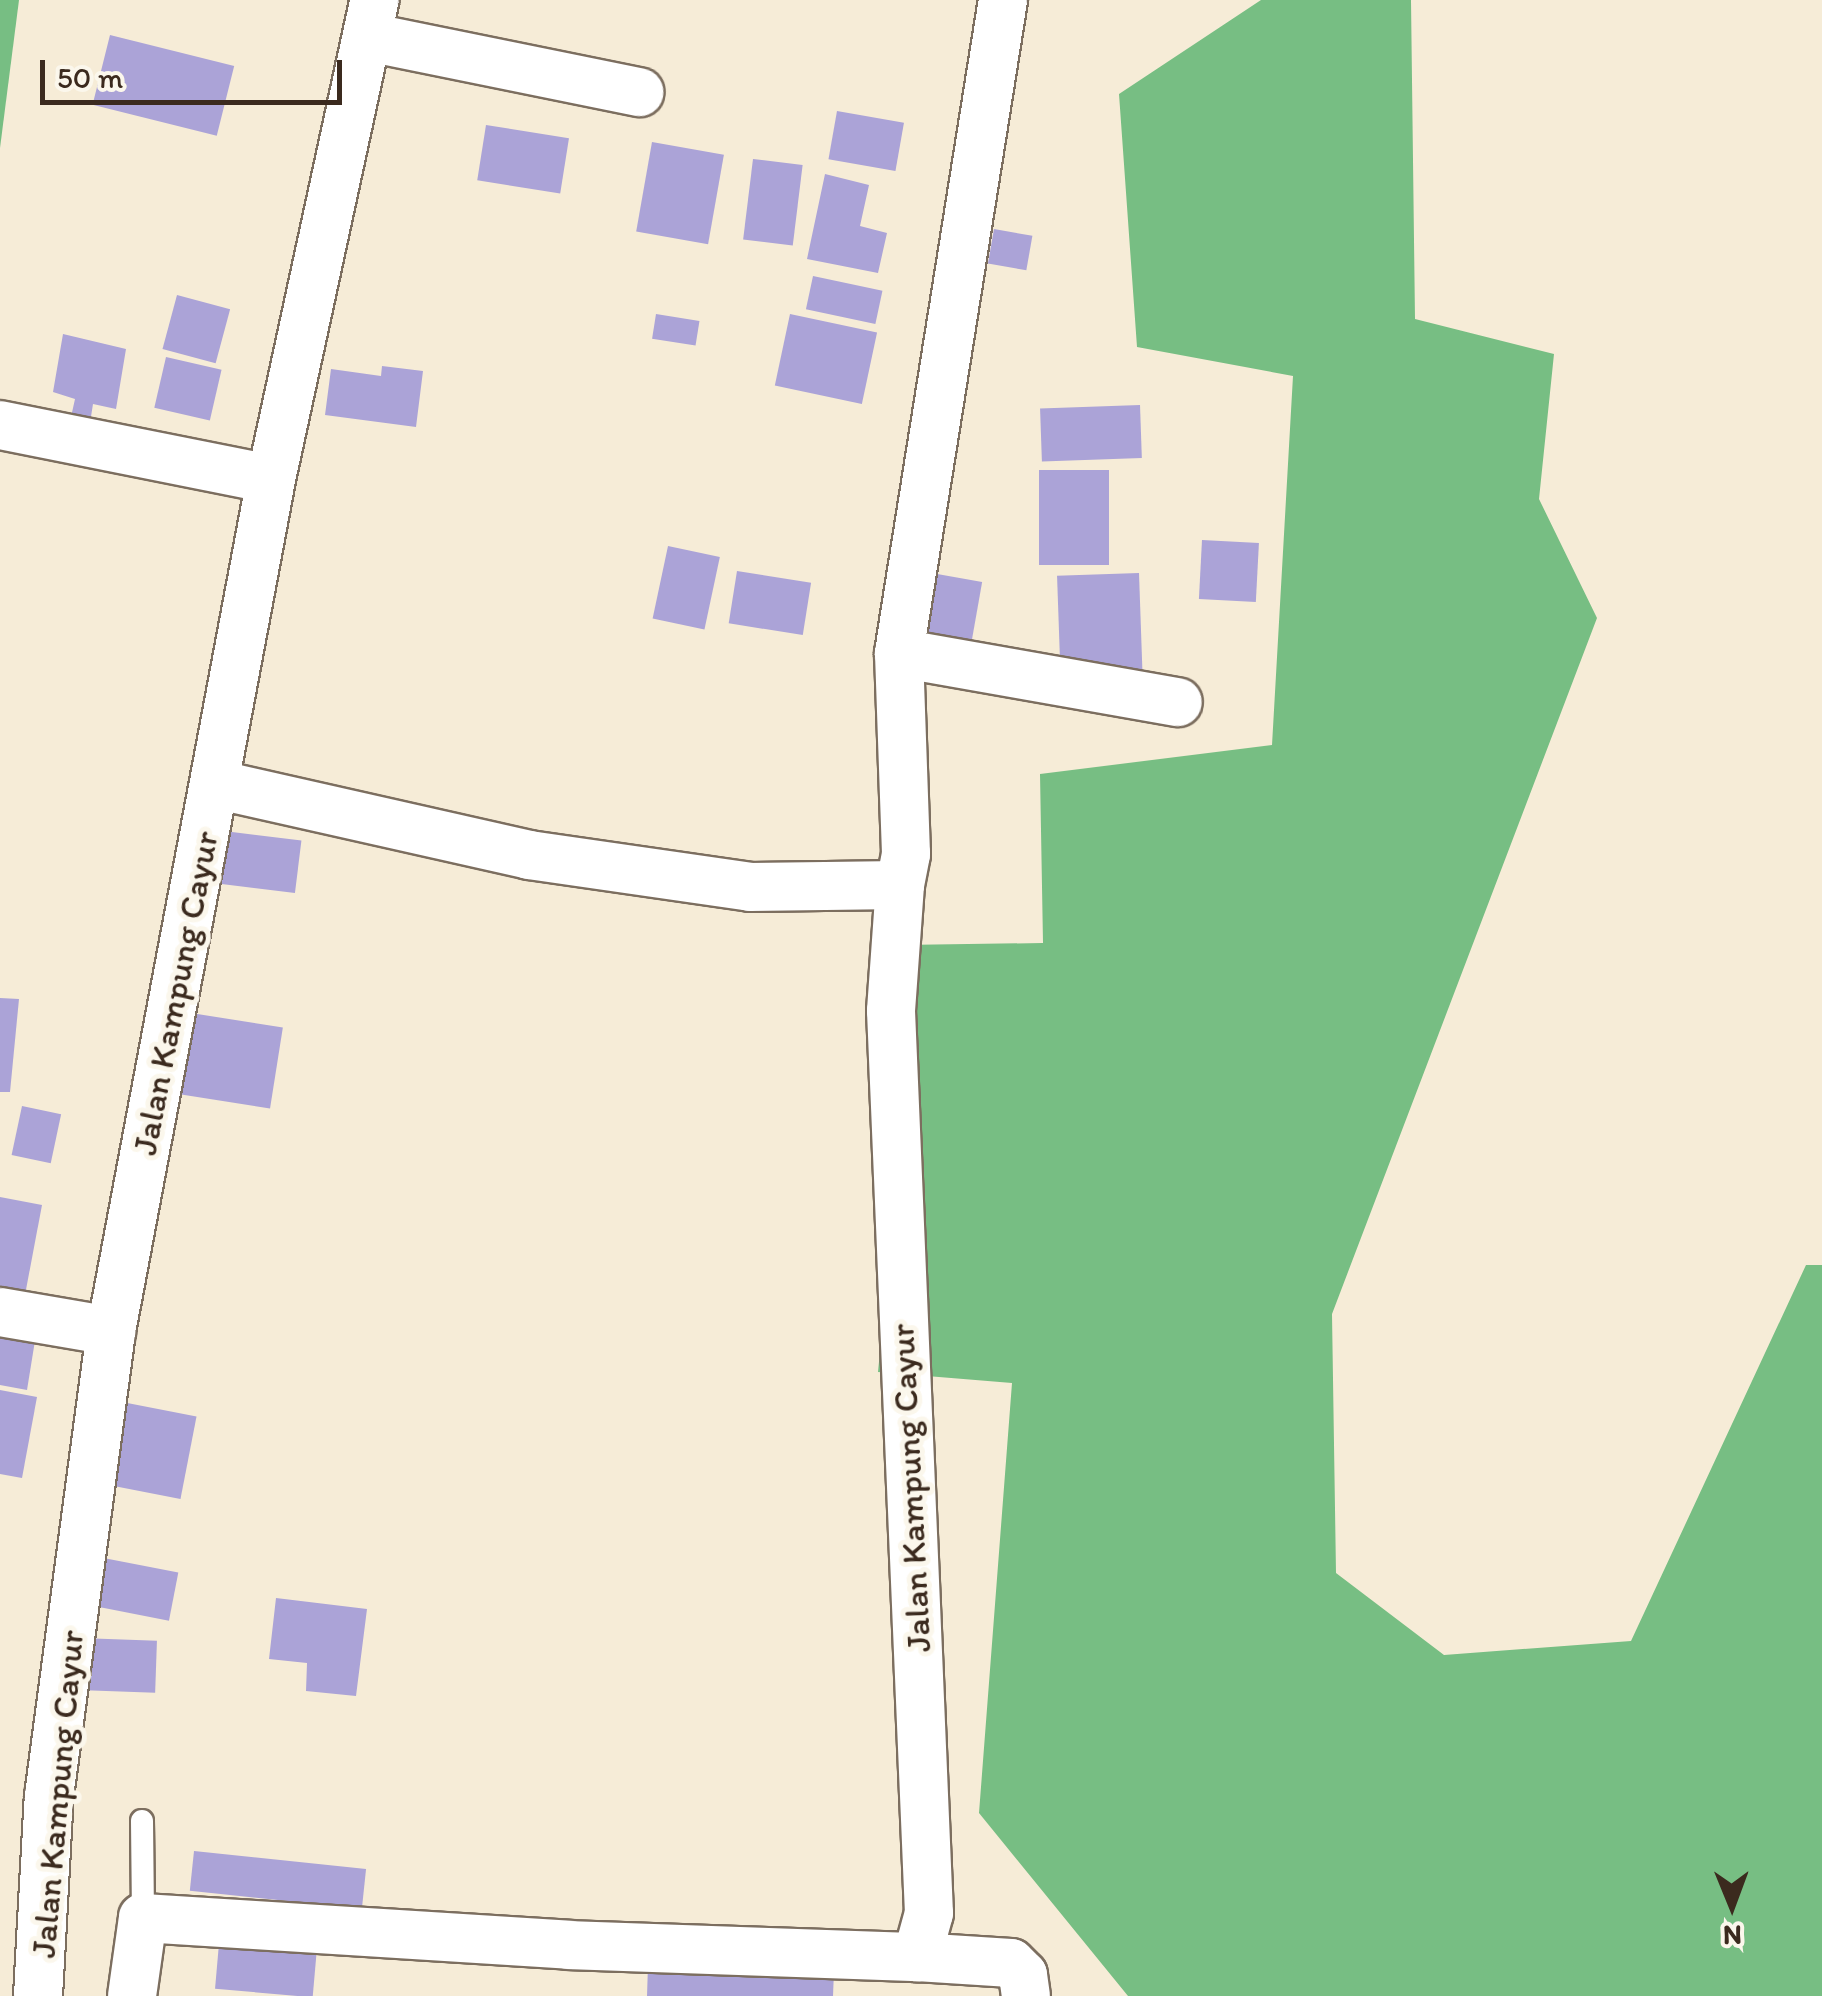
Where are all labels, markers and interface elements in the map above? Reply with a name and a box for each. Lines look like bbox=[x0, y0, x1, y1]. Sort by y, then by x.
scale bar bbox=[45, 40, 348, 102]
text: 50 m bbox=[57, 59, 123, 96]
street label: Jalan Kampung Cayur bbox=[123, 827, 227, 1159]
street label: Jalan Kampung Cayur bbox=[880, 1322, 940, 1654]
street label: Jalan Kampung Cayur bbox=[22, 1628, 92, 1960]
north arrow bbox=[1682, 1856, 1782, 1956]
text: N bbox=[1723, 1919, 1742, 1953]

